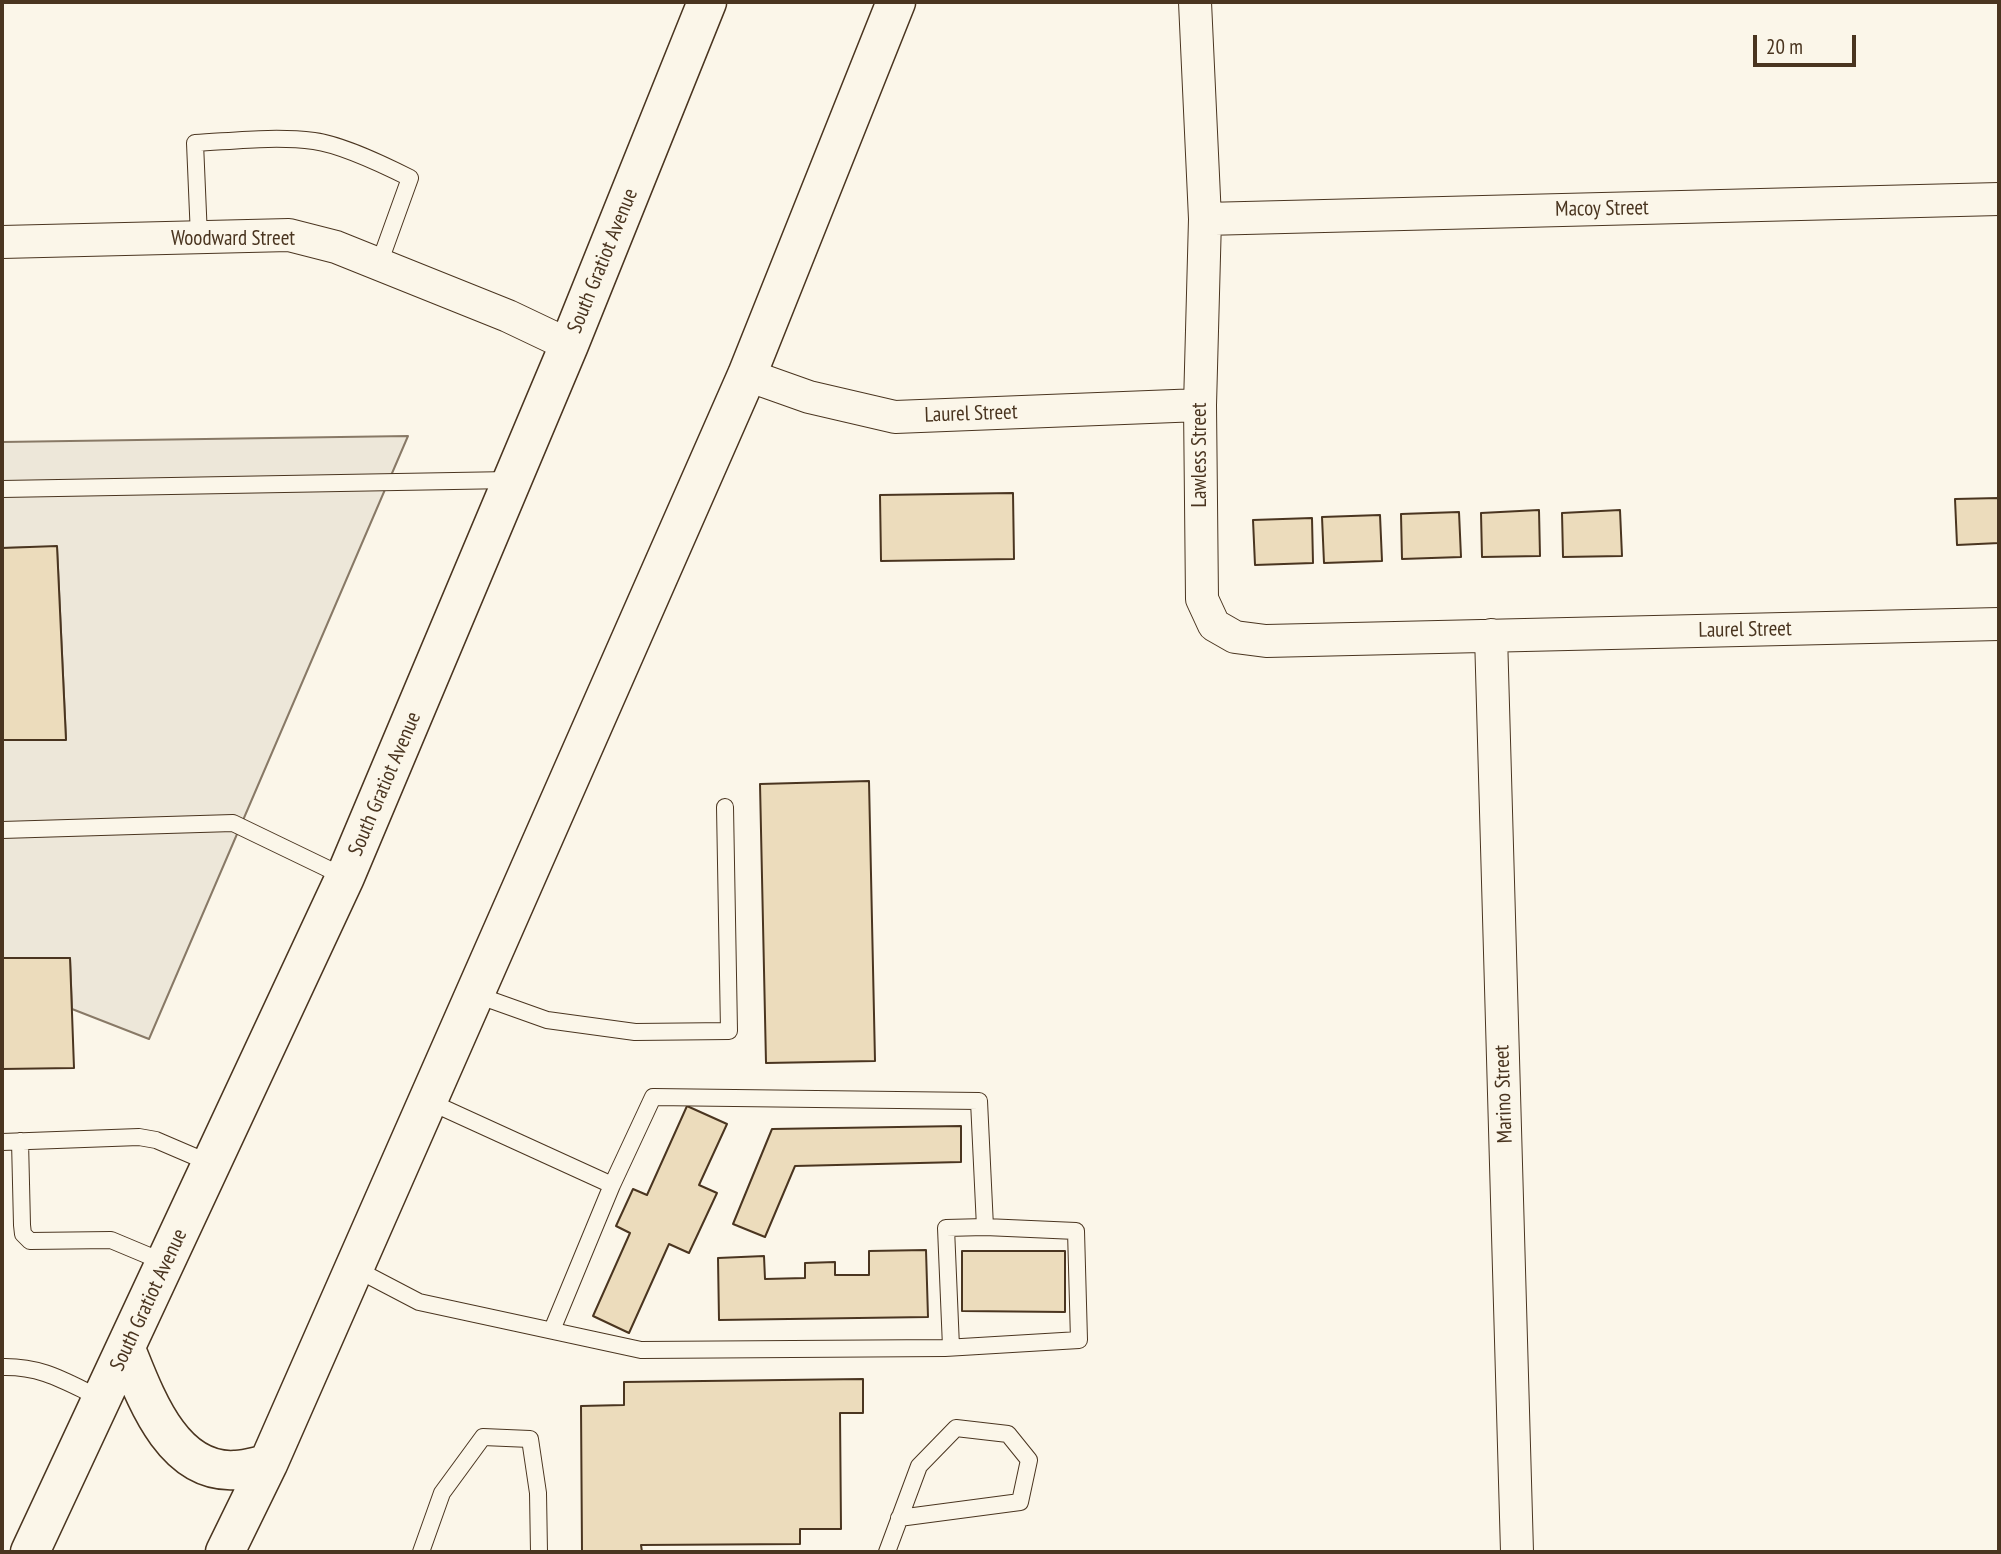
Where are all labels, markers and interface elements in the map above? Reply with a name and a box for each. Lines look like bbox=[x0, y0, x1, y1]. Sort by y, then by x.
scale bar bbox=[1756, 21, 1859, 65]
text: 20 m bbox=[1766, 33, 1803, 60]
street label: South Gratiot Avenue bbox=[562, 185, 644, 337]
street label: Macoy Street bbox=[1555, 196, 1649, 222]
street label: Woodward Street bbox=[171, 226, 295, 252]
street label: Laurel Street bbox=[924, 400, 1018, 428]
street label: Lawless Street bbox=[1187, 403, 1213, 507]
street label: Laurel Street bbox=[1698, 617, 1792, 643]
street label: South Gratiot Avenue bbox=[343, 708, 427, 860]
street label: Marino Street bbox=[1490, 1044, 1518, 1144]
street label: South Gratiot Avenue bbox=[105, 1225, 193, 1375]

